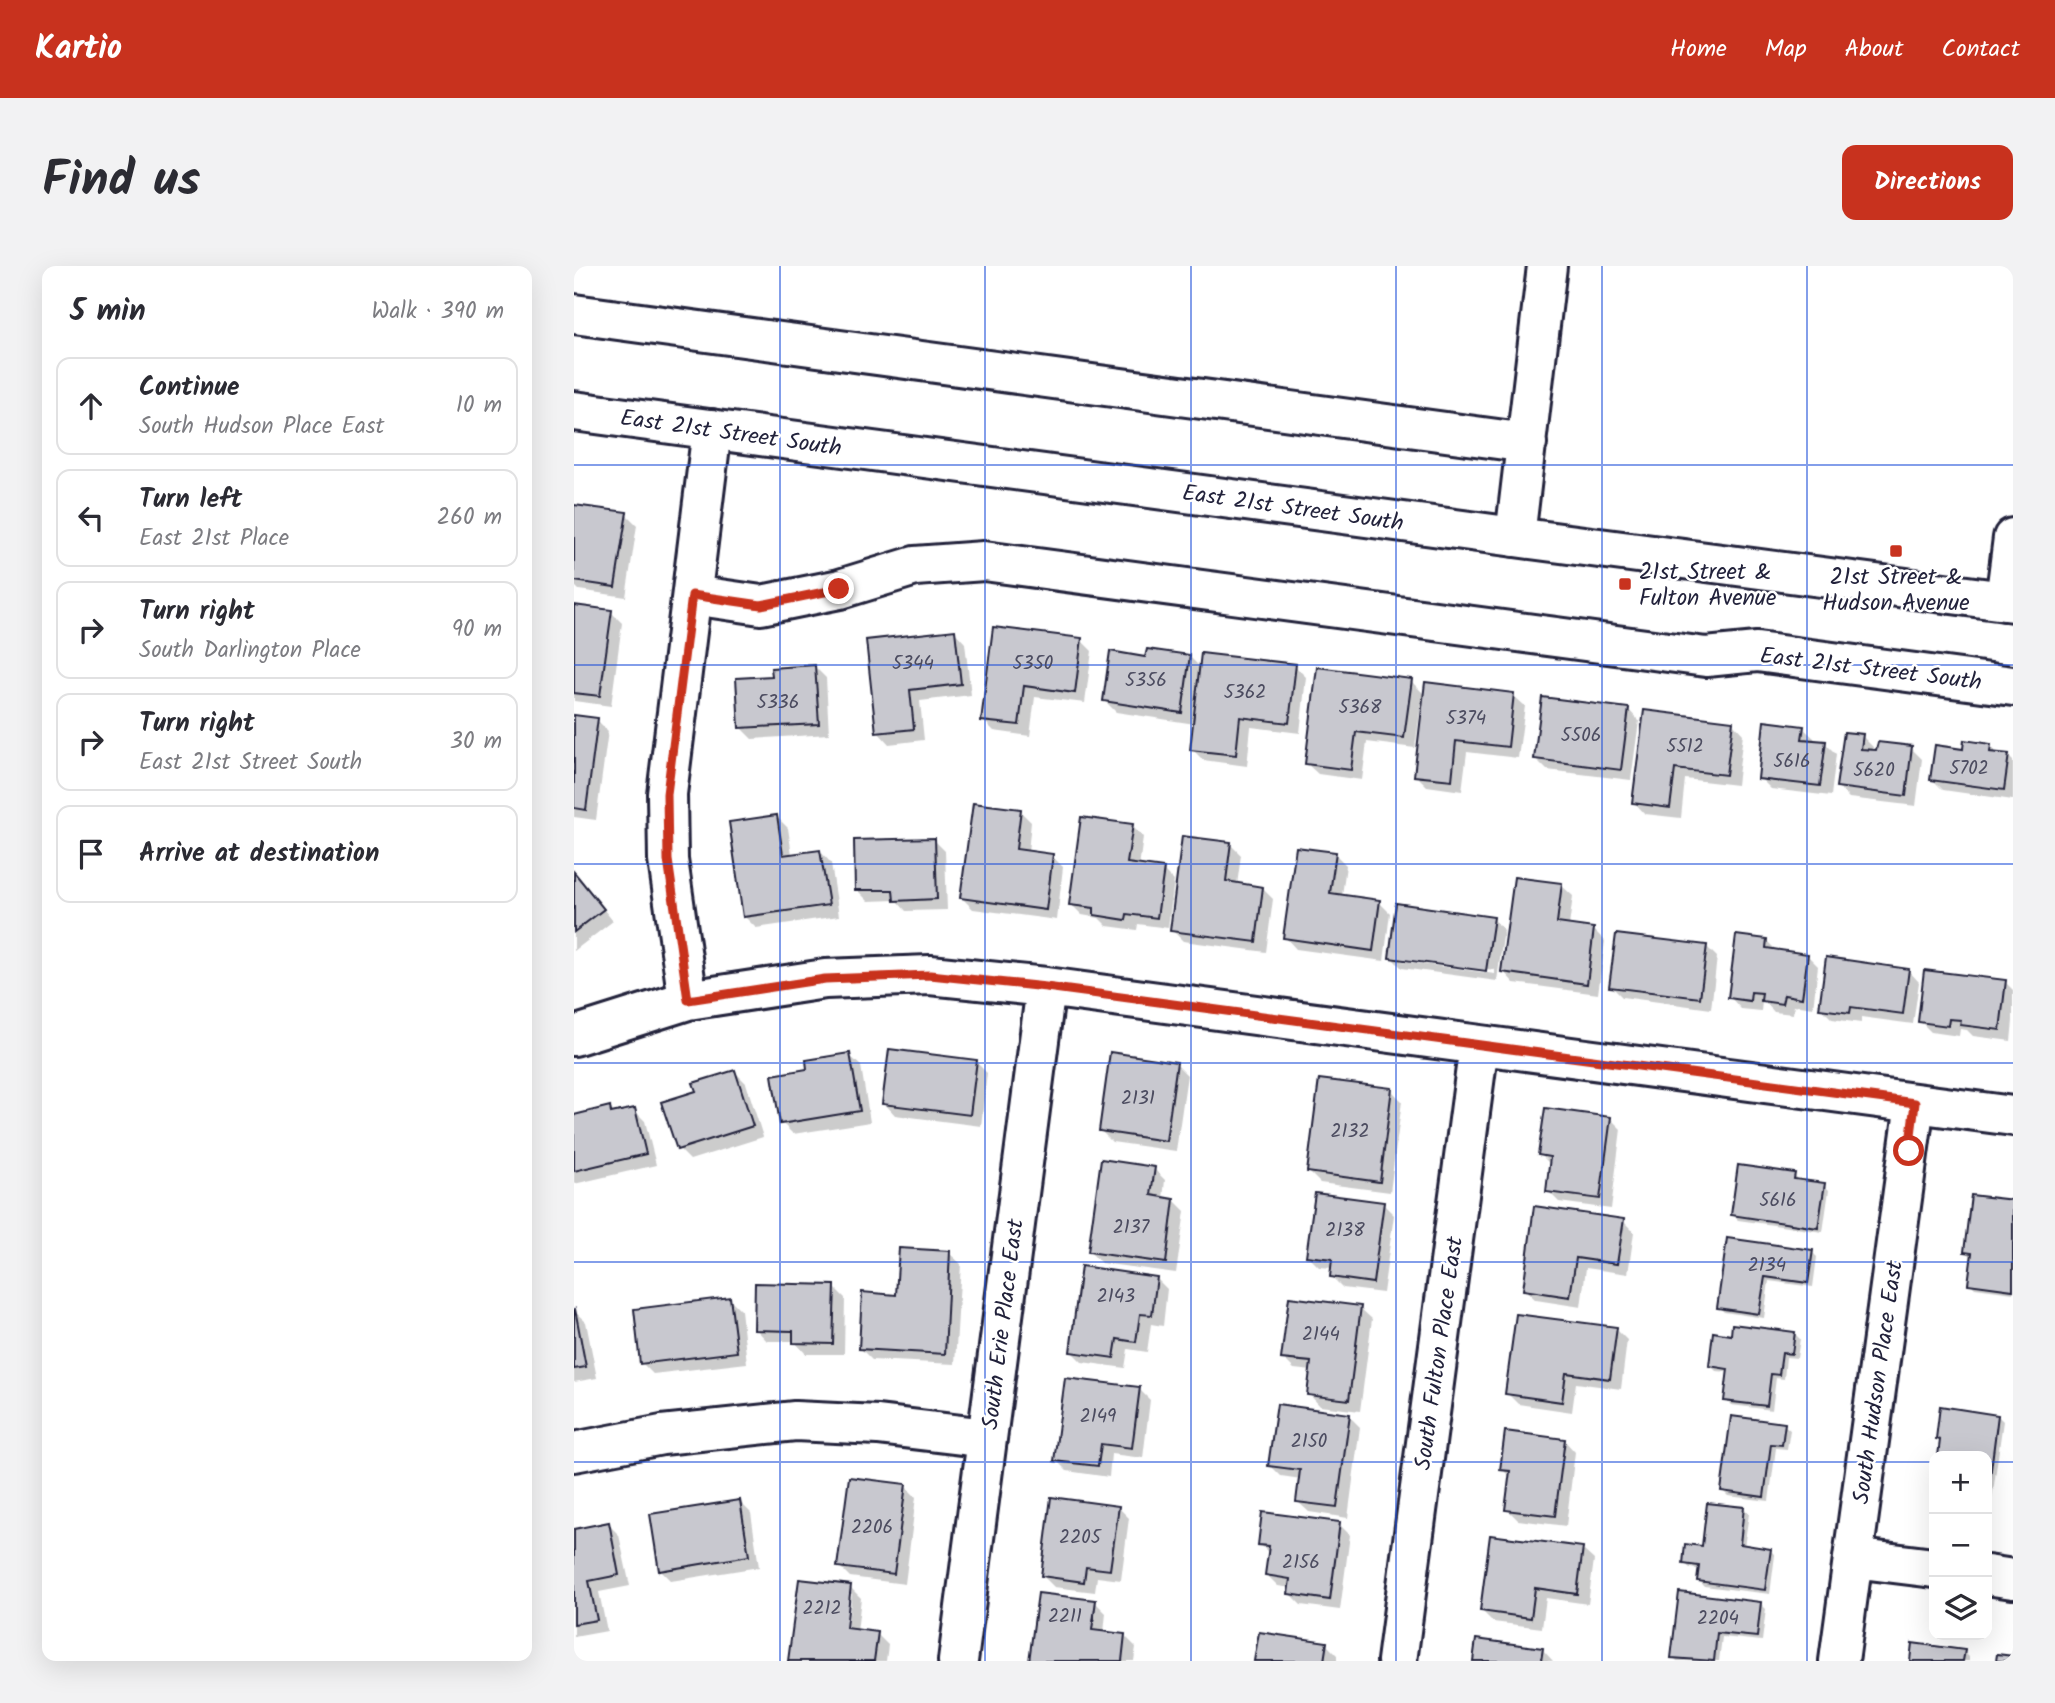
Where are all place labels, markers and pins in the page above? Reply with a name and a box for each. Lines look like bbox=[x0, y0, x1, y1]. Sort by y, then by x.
marker: 21st Street & Hudson Avenue bbox=[1888, 543, 1904, 559]
place label: 21st Street & Fulton Avenue bbox=[1639, 555, 1776, 617]
place label: 21st Street & Hudson Avenue bbox=[1822, 560, 1970, 622]
marker: 21st Street & Fulton Avenue bbox=[1617, 576, 1633, 592]

